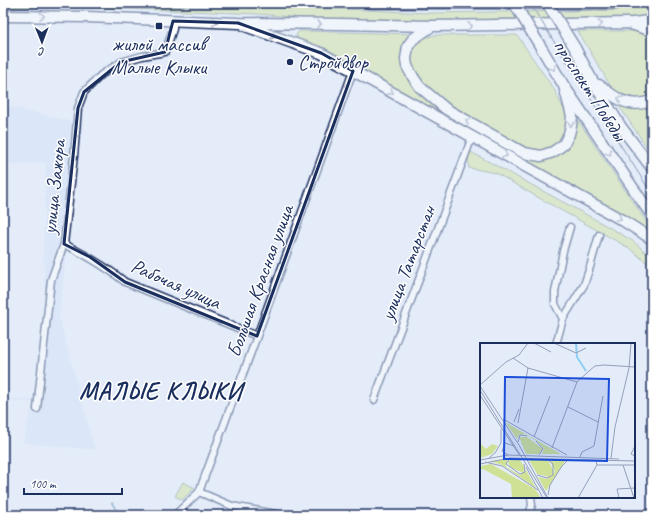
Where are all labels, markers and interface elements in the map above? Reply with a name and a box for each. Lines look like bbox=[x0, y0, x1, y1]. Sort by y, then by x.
one-way arrow bbox=[39, 12, 45, 20]
one-way arrow bbox=[212, 18, 218, 27]
one-way arrow bbox=[316, 20, 322, 28]
one-way arrow bbox=[597, 20, 603, 28]
marker: жилой массив Малые Клыки bbox=[154, 21, 164, 31]
north arrow bbox=[22, 22, 62, 62]
one-way arrow bbox=[467, 22, 473, 30]
place label: жилой массив Малые Клыки bbox=[111, 32, 211, 80]
one-way arrow bbox=[271, 32, 278, 40]
street label: проспект Победы bbox=[548, 34, 633, 147]
text: С bbox=[38, 45, 45, 59]
place label: Стройдвор bbox=[298, 50, 369, 75]
marker: Стройдвор bbox=[285, 57, 295, 67]
one-way arrow bbox=[548, 63, 555, 71]
one-way arrow bbox=[387, 88, 394, 95]
one-way arrow bbox=[617, 96, 624, 104]
one-way arrow bbox=[465, 119, 472, 126]
one-way arrow bbox=[567, 121, 576, 127]
street label: улица Зажора bbox=[37, 137, 72, 236]
one-way arrow bbox=[604, 149, 612, 156]
one-way arrow bbox=[501, 151, 508, 158]
street label: Большая Красная улица bbox=[221, 200, 300, 360]
street label: улица Татарстан bbox=[374, 200, 442, 325]
one-way arrow bbox=[615, 214, 622, 221]
street label: Рабочая улица bbox=[127, 253, 226, 315]
inset map bbox=[480, 343, 635, 498]
district label: МАЛЫЕ КЛЫКИ bbox=[79, 376, 247, 406]
scale bar bbox=[24, 470, 122, 496]
text: 100 m bbox=[30, 476, 57, 492]

